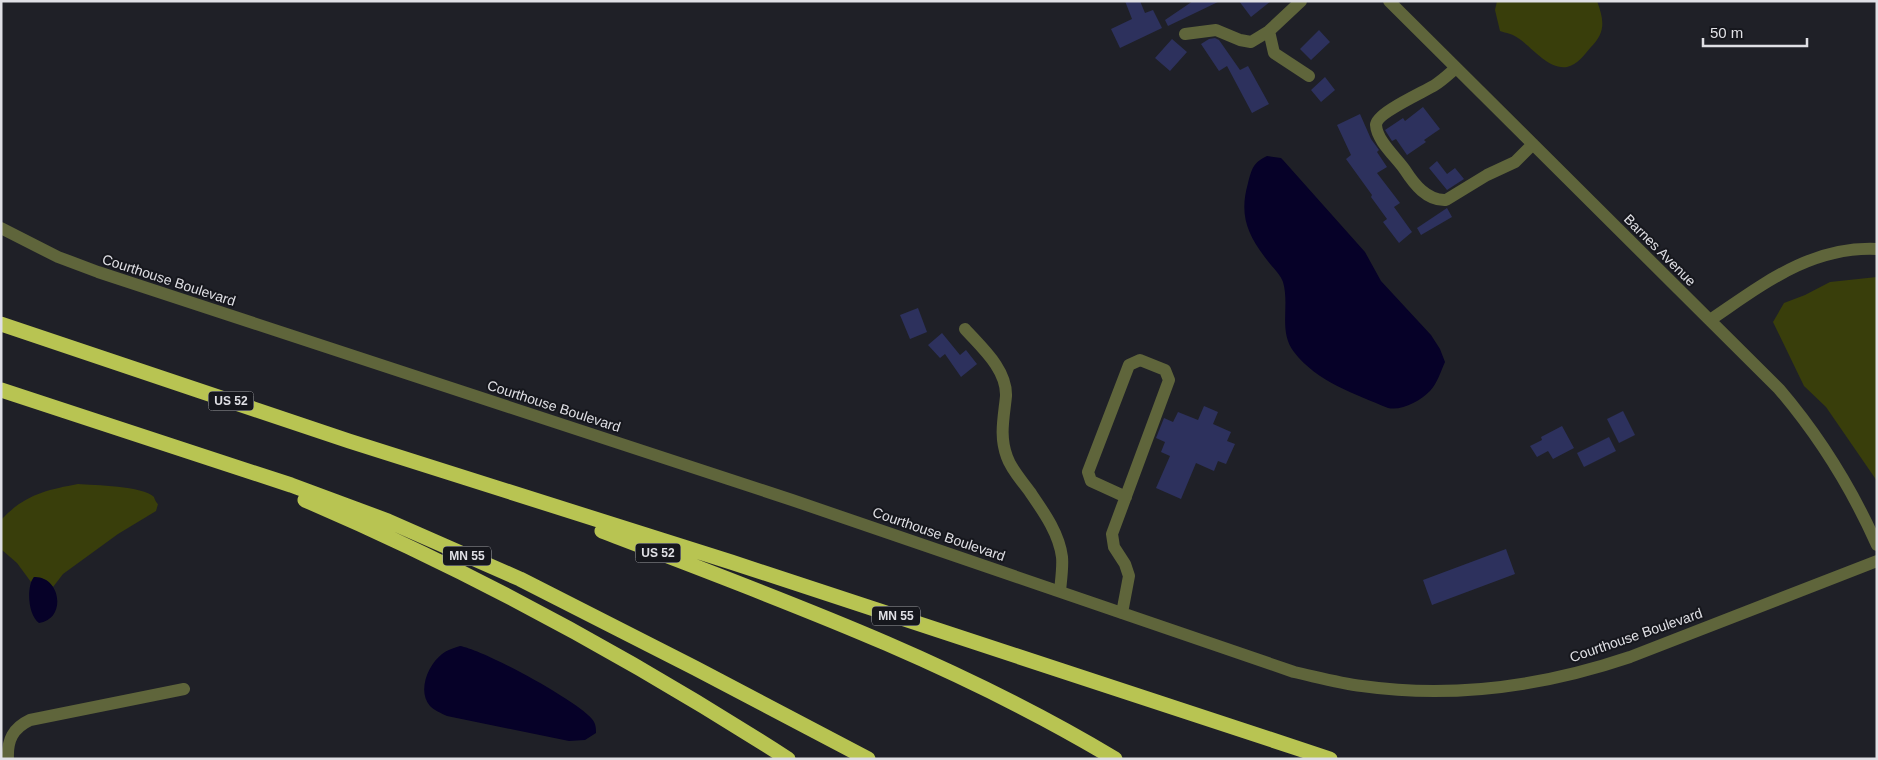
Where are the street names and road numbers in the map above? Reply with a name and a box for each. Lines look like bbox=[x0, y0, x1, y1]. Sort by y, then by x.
street label: Barnes Avenue bbox=[1621, 211, 1699, 289]
street label: Courthouse Boulevard bbox=[100, 251, 238, 309]
street label: Courthouse Boulevard bbox=[485, 377, 623, 435]
road number: US 52 bbox=[208, 392, 254, 411]
street label: Courthouse Boulevard bbox=[871, 504, 1007, 564]
road number: US 52 bbox=[636, 544, 680, 562]
road number: MN 55 bbox=[443, 546, 491, 566]
street label: Courthouse Boulevard bbox=[1568, 605, 1704, 665]
road number: MN 55 bbox=[872, 606, 920, 626]

